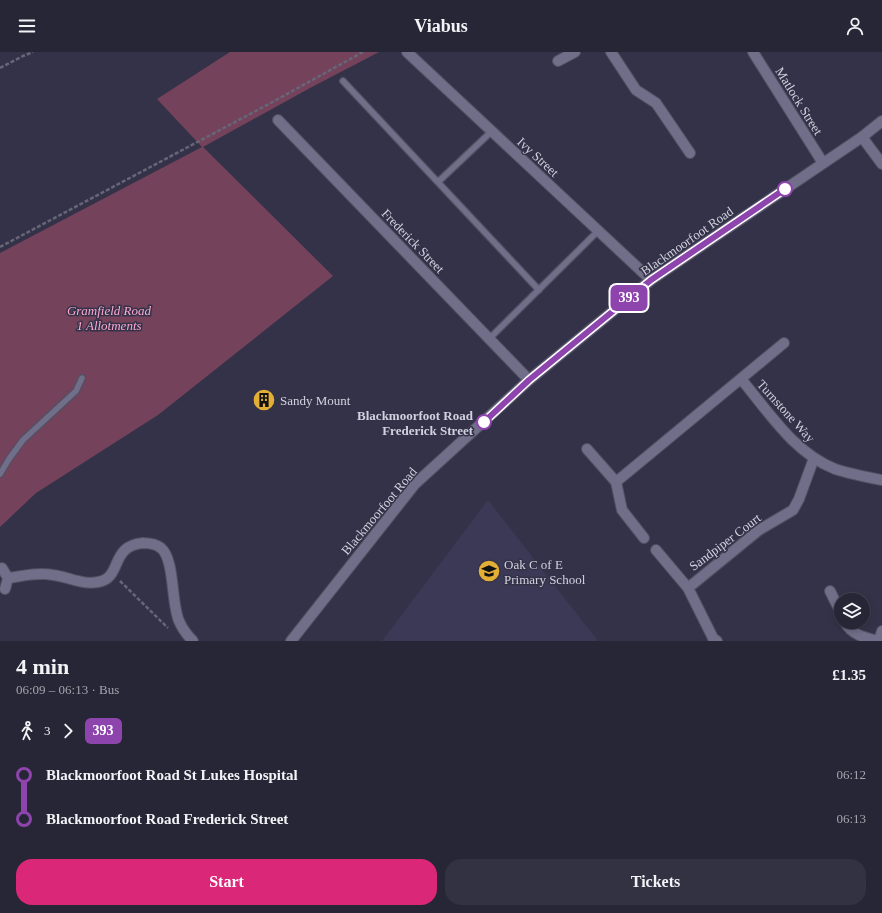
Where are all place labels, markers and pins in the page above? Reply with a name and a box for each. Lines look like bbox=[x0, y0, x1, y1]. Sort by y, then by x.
unlabelled marker bbox=[777, 181, 793, 197]
building icon: Sandy Mount bbox=[251, 387, 277, 413]
place label: Sandy Mount bbox=[280, 393, 351, 408]
place label: Blackmoorfoot Road Frederick Street bbox=[357, 408, 474, 438]
marker: Blackmoorfoot Road Frederick Street bbox=[476, 414, 492, 430]
place label: Oak C of E Primary School bbox=[504, 557, 586, 587]
school or university icon: Oak C of E Primary School bbox=[476, 558, 502, 584]

